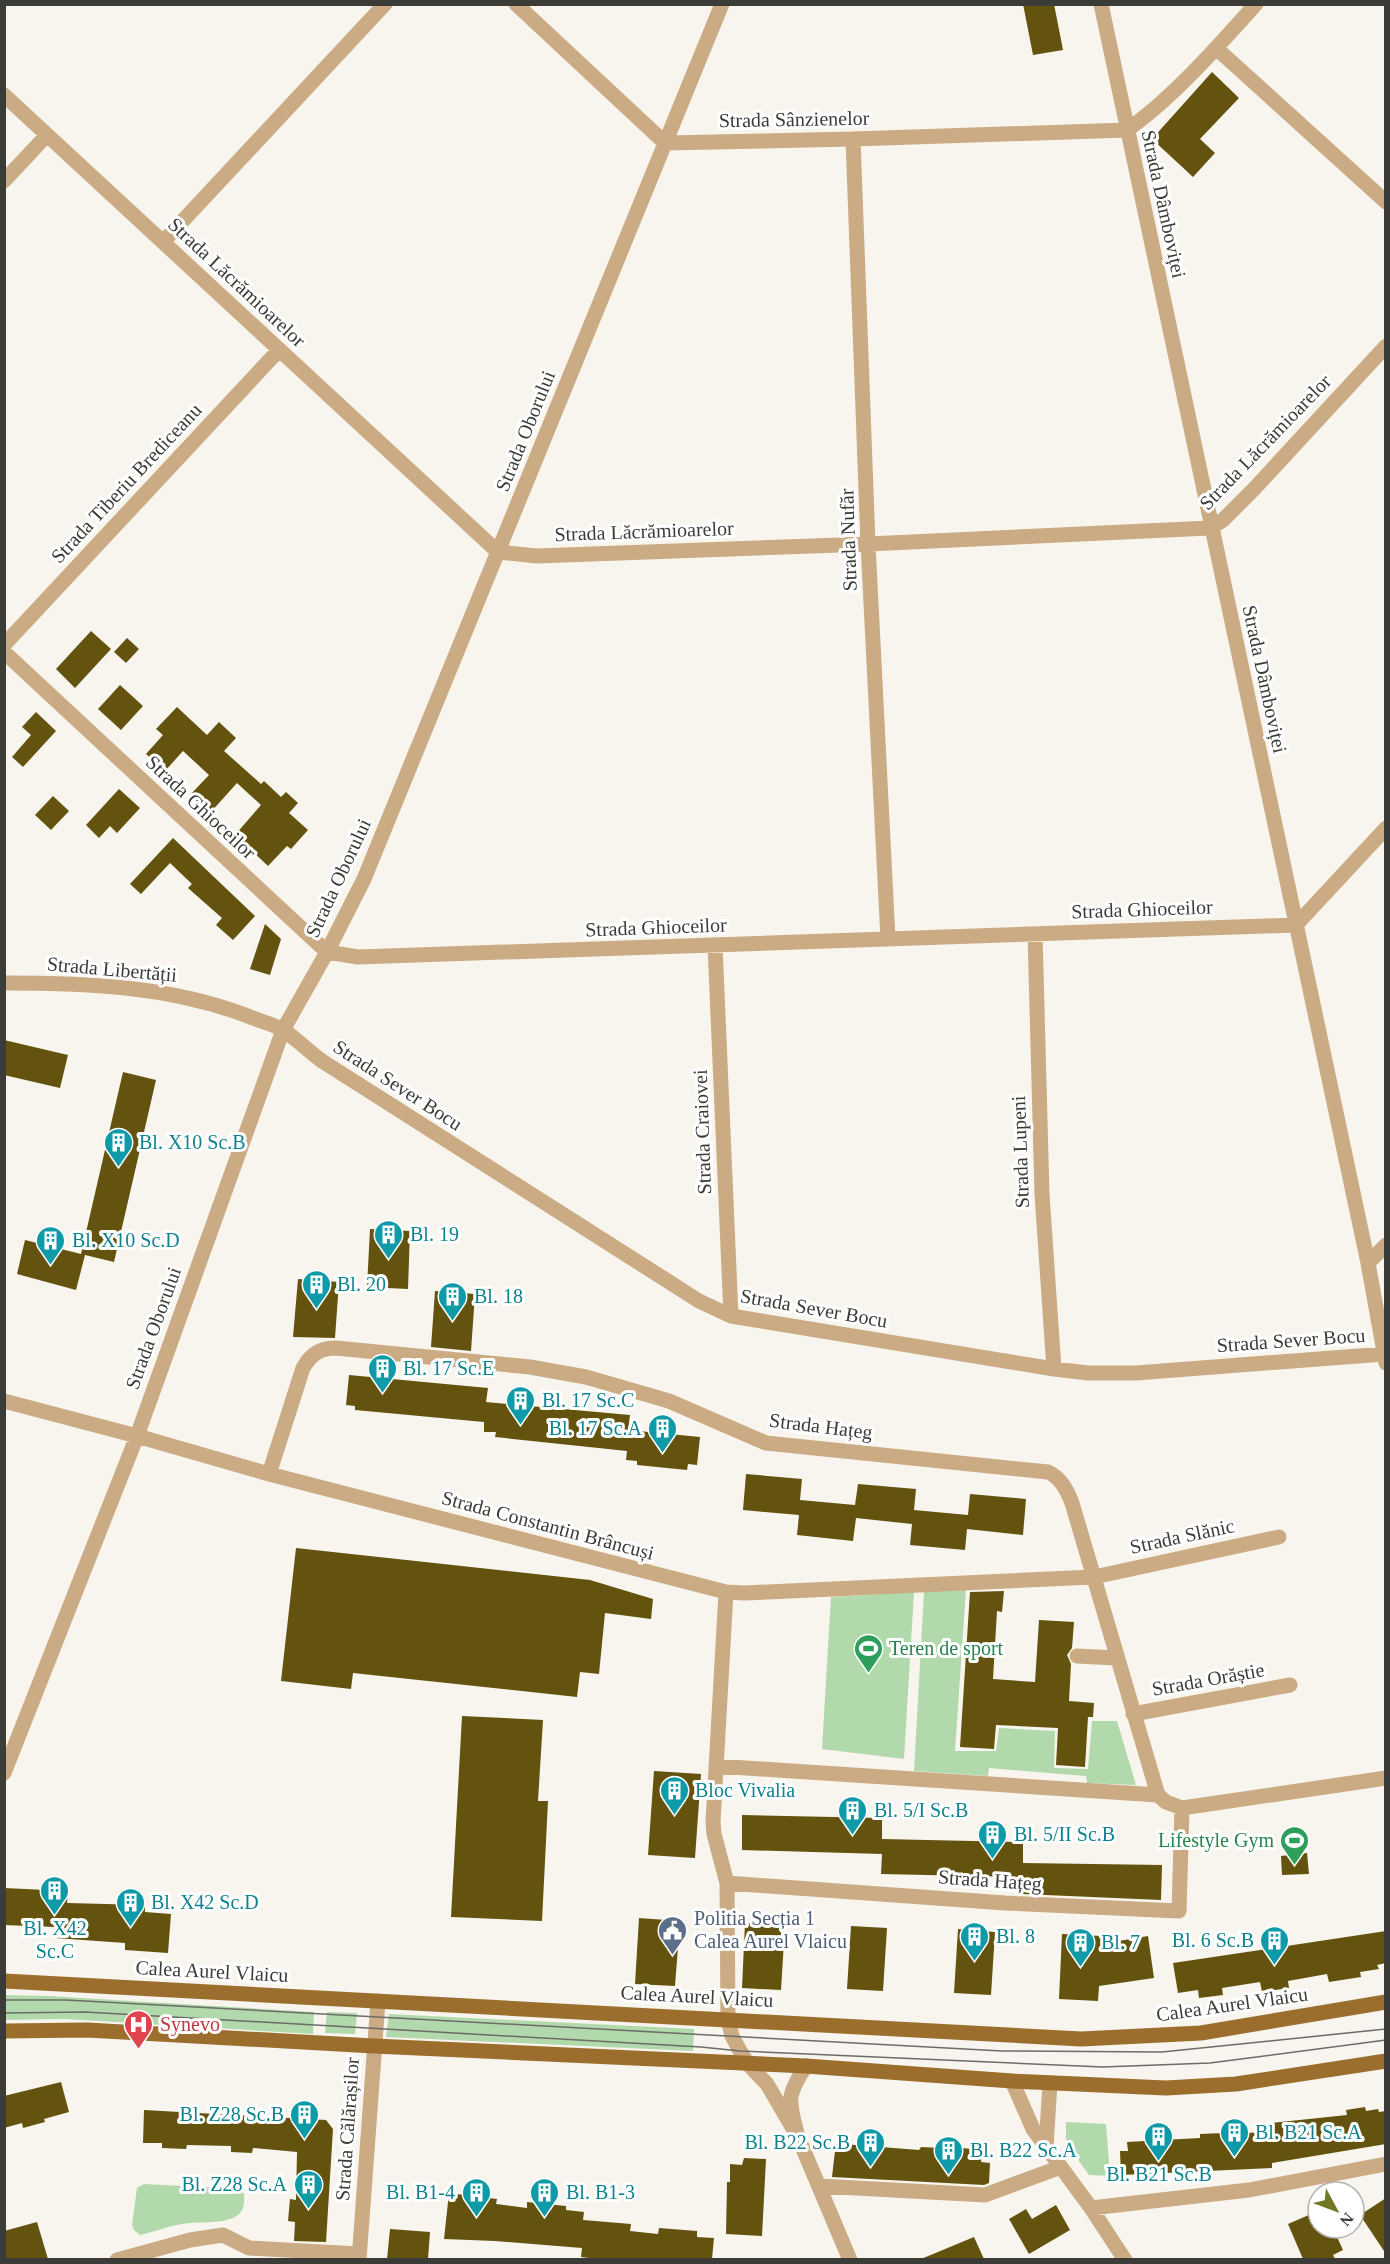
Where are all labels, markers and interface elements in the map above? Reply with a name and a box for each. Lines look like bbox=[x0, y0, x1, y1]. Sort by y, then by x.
street label: Strada Sânzienelor bbox=[719, 107, 870, 131]
street label: Strada Dâmboviței bbox=[1137, 128, 1190, 281]
street label: Strada Lăcrămioarelor bbox=[164, 213, 310, 351]
street label: Strada Oborului bbox=[491, 367, 559, 495]
street label: Strada Lăcrămioarelor bbox=[1195, 370, 1335, 514]
street label: Strada Tiberiu Brediceanu bbox=[46, 399, 206, 567]
street label: Strada Nufăr bbox=[835, 488, 861, 592]
street label: Strada Lăcrămioarelor bbox=[554, 517, 734, 545]
street label: Strada Dâmboviței bbox=[1238, 603, 1291, 756]
street label: Strada Ghioceilor bbox=[142, 751, 261, 864]
street label: Strada Oborului bbox=[301, 815, 375, 941]
street label: Strada Ghioceilor bbox=[1071, 896, 1213, 922]
street label: Strada Ghioceilor bbox=[585, 914, 727, 940]
street label: Strada Libertății bbox=[46, 952, 178, 987]
street label: Strada Sever Bocu bbox=[330, 1035, 466, 1135]
street label: Strada Craiovei bbox=[689, 1069, 715, 1195]
street label: Strada Lupeni bbox=[1007, 1095, 1034, 1209]
building icon: Bl. X10 Sc.B bbox=[102, 1126, 134, 1168]
place label: Bl. X10 Sc.B bbox=[139, 1131, 246, 1153]
building icon: Bl. 19 bbox=[373, 1218, 405, 1260]
place label: Bl. 19 bbox=[410, 1223, 459, 1245]
building icon: Bl. X10 Sc.D bbox=[35, 1224, 67, 1266]
place label: Bl. X10 Sc.D bbox=[72, 1229, 180, 1251]
street label: Strada Oborului bbox=[121, 1264, 185, 1392]
building icon: Bl. 20 bbox=[300, 1268, 332, 1310]
place label: Bl. 20 bbox=[337, 1273, 386, 1295]
building icon: Bl. 18 bbox=[437, 1280, 469, 1322]
street label: Strada Sever Bocu bbox=[739, 1284, 889, 1332]
place label: Bl. 18 bbox=[474, 1285, 523, 1307]
street label: Strada Sever Bocu bbox=[1216, 1324, 1366, 1356]
building icon: Bl. 17 Sc.E bbox=[366, 1352, 398, 1394]
place label: Bl. 17 Sc.E bbox=[403, 1357, 494, 1379]
building icon: Bl. 17 Sc.C bbox=[505, 1384, 537, 1426]
place label: Bl. 17 Sc.C bbox=[542, 1389, 634, 1411]
street label: Strada Hațeg bbox=[768, 1409, 874, 1444]
building icon: Bl. 17 Sc.A bbox=[647, 1412, 679, 1454]
place label: Bl. 17 Sc.A bbox=[549, 1417, 643, 1439]
street label: Strada Constantin Brâncuși bbox=[439, 1486, 657, 1565]
street label: Strada Slănic bbox=[1128, 1514, 1236, 1558]
sports icon: Teren de sport bbox=[852, 1632, 884, 1674]
place label: Teren de sport bbox=[889, 1637, 1004, 1660]
street label: Strada Orăștie bbox=[1150, 1658, 1266, 1701]
building icon: Bloc Vivalia bbox=[658, 1774, 690, 1816]
place label: Bloc Vivalia bbox=[695, 1779, 795, 1801]
building icon: Bl. 5/I Sc.B bbox=[837, 1794, 869, 1836]
place label: Bl. 5/I Sc.B bbox=[874, 1799, 968, 1821]
building icon: Bl. 5/II Sc.B bbox=[977, 1818, 1009, 1860]
place label: Bl. 5/II Sc.B bbox=[1014, 1823, 1115, 1845]
sports icon: Lifestyle Gym bbox=[1279, 1824, 1311, 1866]
place label: Lifestyle Gym bbox=[1158, 1829, 1274, 1852]
street label: Strada Hațeg bbox=[937, 1865, 1043, 1896]
building icon: Bl. X42 Sc.C bbox=[39, 1874, 71, 1916]
building icon: Bl. X42 Sc.D bbox=[114, 1886, 146, 1928]
place label: Bl. X42 Sc.D bbox=[151, 1891, 259, 1913]
place label: Politia Secția 1 Calea Aurel Vlaicu bbox=[694, 1907, 847, 1952]
public building icon: Politia Secția 1 Calea Aurel Vlaicu bbox=[657, 1914, 689, 1956]
place label: Bl. X42 Sc.C bbox=[23, 1917, 87, 1962]
building icon: Bl. 8 bbox=[959, 1920, 991, 1962]
building icon: Bl. 6 Sc.B bbox=[1259, 1924, 1291, 1966]
place label: Bl. 8 bbox=[996, 1925, 1035, 1947]
building icon: Bl. 7 bbox=[1064, 1926, 1096, 1968]
place label: Bl. 6 Sc.B bbox=[1172, 1929, 1254, 1951]
place label: Bl. 7 bbox=[1101, 1931, 1140, 1953]
street label: Calea Aurel Vlaicu bbox=[135, 1956, 289, 1986]
street label: Calea Aurel Vlaicu bbox=[620, 1981, 774, 2011]
street label: Calea Aurel Vlaicu bbox=[1155, 1982, 1309, 2026]
hospital icon: Synevo bbox=[123, 2008, 155, 2050]
place label: Synevo bbox=[160, 2013, 220, 2036]
street label: Strada Călărașilor bbox=[331, 2056, 364, 2202]
building icon: Bl. Z28 Sc.B bbox=[289, 2098, 321, 2140]
place label: Bl. Z28 Sc.B bbox=[180, 2103, 284, 2125]
building icon: Bl. B21 Sc.A bbox=[1218, 2116, 1250, 2158]
building icon: Bl. B21 Sc.B bbox=[1143, 2120, 1175, 2162]
place label: Bl. B21 Sc.A bbox=[1255, 2121, 1362, 2143]
building icon: Bl. B22 Sc.B bbox=[855, 2126, 887, 2168]
place label: Bl. B22 Sc.B bbox=[744, 2131, 850, 2153]
building icon: Bl. B22 Sc.A bbox=[933, 2134, 965, 2176]
place label: Bl. B22 Sc.A bbox=[970, 2139, 1077, 2161]
place label: Bl. B21 Sc.B bbox=[1106, 2163, 1212, 2185]
building icon: Bl. Z28 Sc.A bbox=[292, 2168, 324, 2210]
place label: Bl. Z28 Sc.A bbox=[181, 2173, 288, 2195]
building icon: Bl. B1-4 bbox=[460, 2176, 492, 2218]
building icon: Bl. B1-3 bbox=[529, 2176, 561, 2218]
north arrow bbox=[1306, 2180, 1366, 2240]
place label: Bl. B1-4 bbox=[386, 2181, 455, 2203]
place label: Bl. B1-3 bbox=[566, 2181, 635, 2203]
text: N bbox=[1336, 2210, 1357, 2230]

